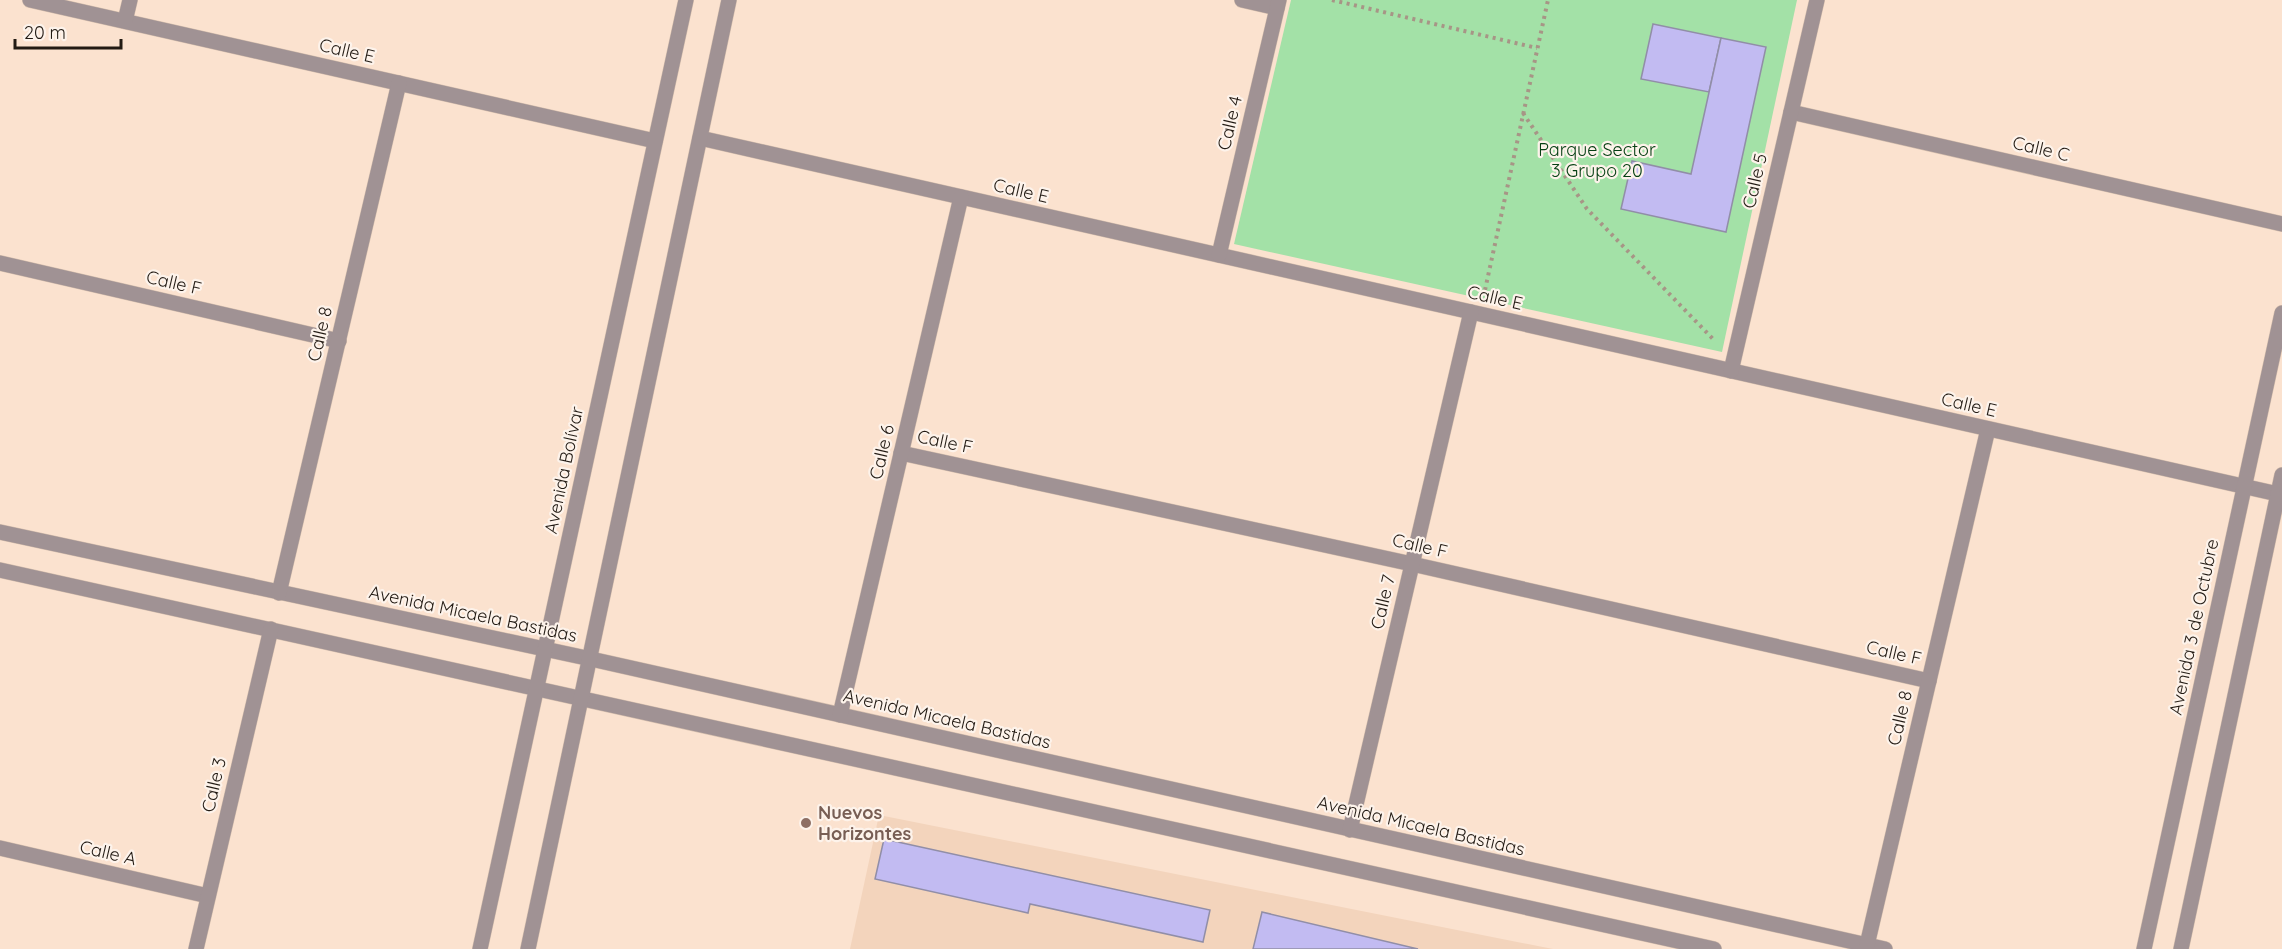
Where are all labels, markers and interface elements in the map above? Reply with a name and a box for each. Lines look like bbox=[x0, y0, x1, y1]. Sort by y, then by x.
scale bar bbox=[15, 12, 122, 50]
text: 20 m bbox=[24, 21, 66, 44]
street label: Calle E bbox=[317, 33, 377, 68]
street label: Calle 4 bbox=[1212, 93, 1247, 152]
street label: Calle C bbox=[2010, 131, 2072, 166]
park label: Parque Sector 3 Grupo 20 bbox=[1538, 138, 1656, 182]
street label: Calle 5 bbox=[1737, 151, 1772, 211]
street label: Calle E bbox=[991, 173, 1051, 208]
street label: Calle F bbox=[144, 265, 204, 300]
street label: Calle E bbox=[1465, 280, 1525, 315]
street label: Calle 8 bbox=[302, 304, 337, 364]
street label: Calle E bbox=[1939, 387, 1999, 422]
street label: Avenida Bolívar bbox=[539, 404, 588, 536]
street label: Calle 6 bbox=[864, 422, 899, 482]
street label: Calle F bbox=[915, 424, 975, 459]
street label: Calle F bbox=[1390, 528, 1450, 563]
street label: Avenida 3 de Octubre bbox=[2164, 537, 2223, 717]
street label: Calle 7 bbox=[1365, 572, 1400, 631]
street label: Avenida Micaela Bastidas bbox=[367, 580, 579, 647]
street label: Calle F bbox=[1864, 635, 1924, 670]
street label: Avenida Micaela Bastidas bbox=[841, 683, 1053, 754]
street label: Calle 8 bbox=[1882, 688, 1917, 748]
street label: Calle 3 bbox=[196, 755, 231, 814]
street label: Avenida Micaela Bastidas bbox=[1315, 790, 1527, 861]
place label: Nuevos Horizontes bbox=[818, 801, 912, 845]
marker: Nuevos Horizontes bbox=[799, 816, 813, 830]
street label: Calle A bbox=[78, 835, 139, 870]

